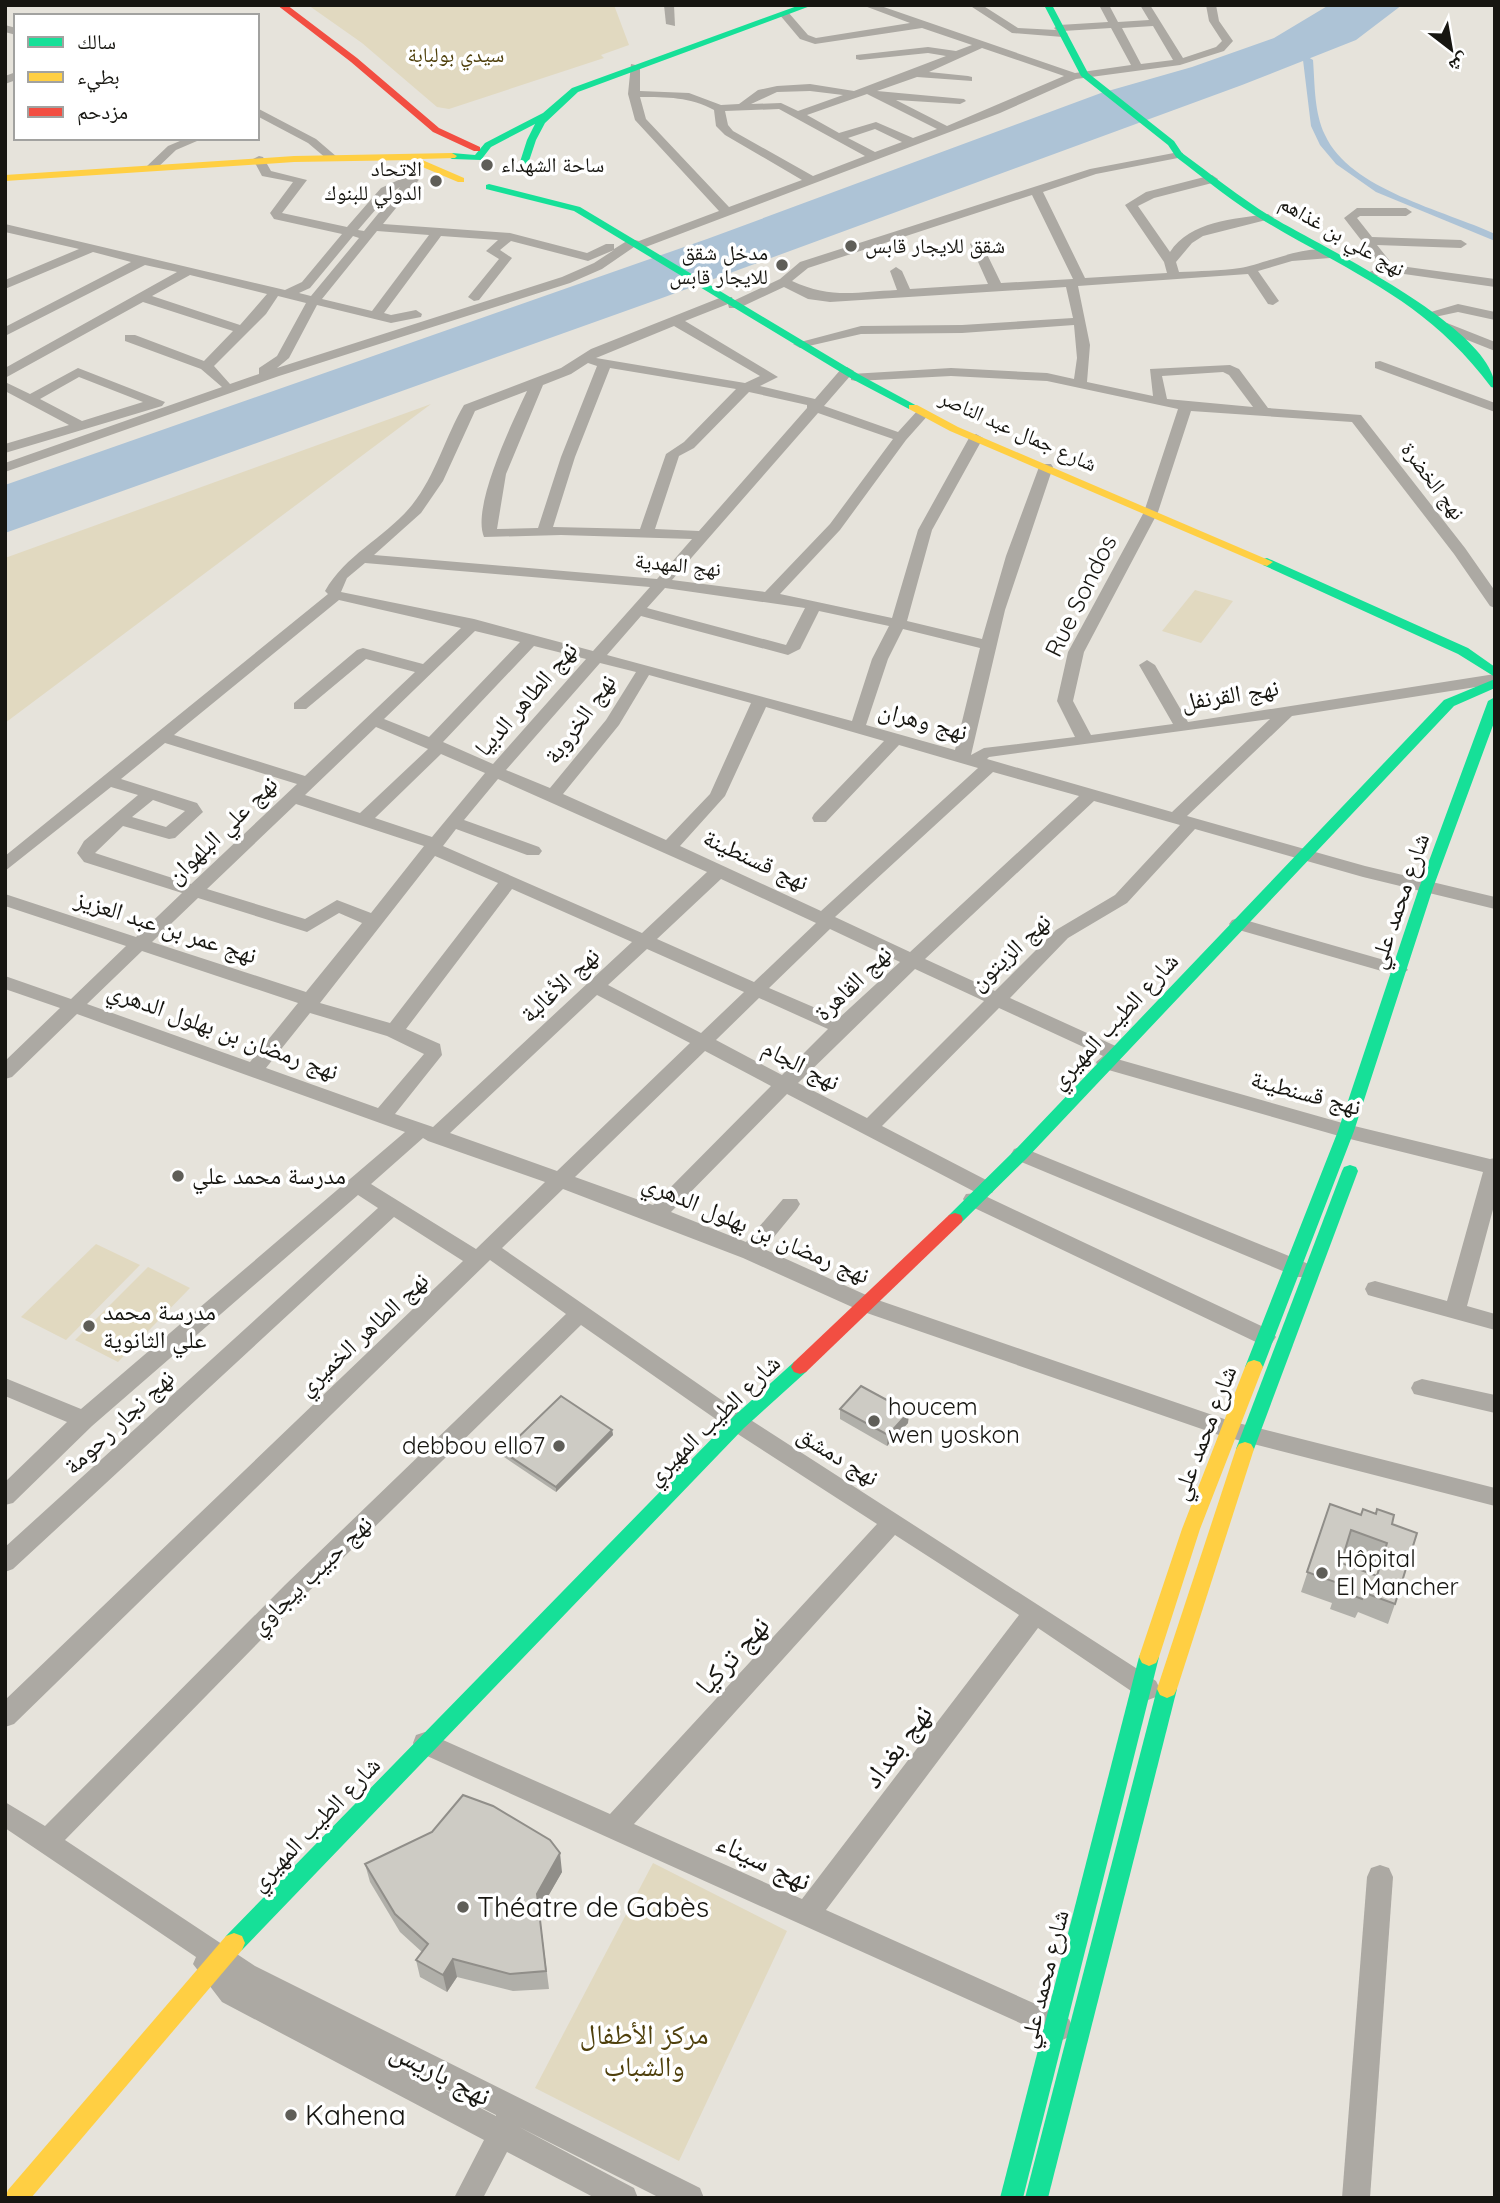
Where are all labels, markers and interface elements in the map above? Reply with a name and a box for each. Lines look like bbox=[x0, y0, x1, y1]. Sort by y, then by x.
legend bbox=[14, 14, 259, 140]
north arrow bbox=[1416, 14, 1486, 84]
text: سالك bbox=[77, 28, 116, 54]
park label: سيدي بولبابة bbox=[408, 41, 504, 71]
text: ش bbox=[1445, 48, 1475, 79]
text: بطيء bbox=[77, 63, 120, 93]
text: مزدحم bbox=[77, 98, 128, 126]
place label: ساحة الشهداء bbox=[501, 151, 604, 177]
place label: الاتحاد الدولي للبنوك bbox=[325, 155, 422, 209]
marker: ساحة الشهداء bbox=[479, 157, 495, 173]
marker: الاتحاد الدولي للبنوك bbox=[428, 173, 444, 189]
street label: نهج علي بن غذاهم bbox=[1273, 189, 1410, 285]
place label: شقق للايجار قابس bbox=[865, 232, 1005, 259]
marker: شقق للايجار قابس bbox=[843, 238, 859, 254]
place label: مدخل شقق للايجار قابس bbox=[669, 239, 768, 290]
marker: مدخل شقق للايجار قابس bbox=[774, 257, 790, 273]
street label: شارع جمال عبد الناصر bbox=[934, 383, 1101, 477]
street label: نهج الخضرة bbox=[1395, 437, 1471, 525]
street label: Rue Sondos bbox=[1038, 530, 1122, 661]
street label: نهج المهدية bbox=[634, 547, 722, 582]
street label: نهج الطاهر الدبيا bbox=[467, 635, 584, 762]
street label: نهج الخروبة bbox=[537, 668, 623, 770]
street label: نهج القرنفل bbox=[1179, 672, 1281, 717]
street label: نهج وهران bbox=[875, 694, 971, 747]
street label: نهج علي البلهوان bbox=[159, 769, 287, 893]
street label: نهج قسنطينة bbox=[699, 822, 814, 897]
street label: شارع محمد علي bbox=[1361, 829, 1440, 974]
street label: نهج عمر بن عبد العزيز bbox=[70, 882, 261, 970]
street label: نهج الزيتون bbox=[962, 906, 1057, 997]
street label: نهج القاهرة bbox=[807, 938, 898, 1027]
street label: نهج الأغالبة bbox=[513, 940, 606, 1029]
street label: شارع الطيب المهيري bbox=[1042, 946, 1188, 1098]
street label: نهج رمضان بن بهلول الدهري bbox=[102, 974, 343, 1091]
street label: نهج الجام bbox=[757, 1032, 845, 1098]
street label: نهج قسنطينة bbox=[1248, 1063, 1365, 1122]
place label: مدرسة محمد علي bbox=[192, 1160, 346, 1195]
street label: نهج رمضان بن بهلول الدهري bbox=[636, 1167, 874, 1294]
marker: مدرسة محمد علي bbox=[170, 1168, 186, 1184]
street label: نهج الطاهر الخميري bbox=[290, 1265, 438, 1405]
place label: مدرسة محمد علي الثانوية bbox=[103, 1296, 216, 1359]
marker: مدرسة محمد علي الثانوية bbox=[81, 1318, 97, 1334]
street label: شارع الطيب المهيري bbox=[639, 1347, 790, 1495]
street label: شارع محمد علي bbox=[1164, 1361, 1247, 1506]
street label: نهج نجار رحومة bbox=[57, 1362, 181, 1481]
place label: houcem wen yoskon bbox=[888, 1391, 1020, 1449]
marker: houcem wen yoskon bbox=[866, 1413, 882, 1429]
street label: نهج دمشق bbox=[792, 1418, 885, 1493]
place label: debbou ello7 bbox=[402, 1430, 545, 1460]
marker: debbou ello7 bbox=[551, 1438, 567, 1454]
street label: نهج حبيب بيجاوي bbox=[243, 1508, 381, 1644]
place label: Hôpital El Mancher bbox=[1336, 1543, 1459, 1601]
marker: Hôpital El Mancher bbox=[1314, 1565, 1330, 1581]
street label: نهج تركيا bbox=[687, 1608, 777, 1702]
street label: نهج بغداد bbox=[854, 1697, 940, 1795]
street label: شارع الطيب المهيري bbox=[242, 1750, 390, 1901]
street label: نهج سيناء bbox=[711, 1823, 817, 1899]
place label: Théatre de Gabès bbox=[477, 1889, 709, 1924]
marker: Théatre de Gabès bbox=[455, 1899, 471, 1915]
street label: شارع محمد علي bbox=[1011, 1907, 1080, 2052]
park label: مركز الأطفال والشباب bbox=[580, 2016, 708, 2083]
street label: نهج باريس bbox=[385, 2032, 497, 2114]
place label: Kahena bbox=[305, 2097, 406, 2132]
marker: Kahena bbox=[283, 2107, 299, 2123]

